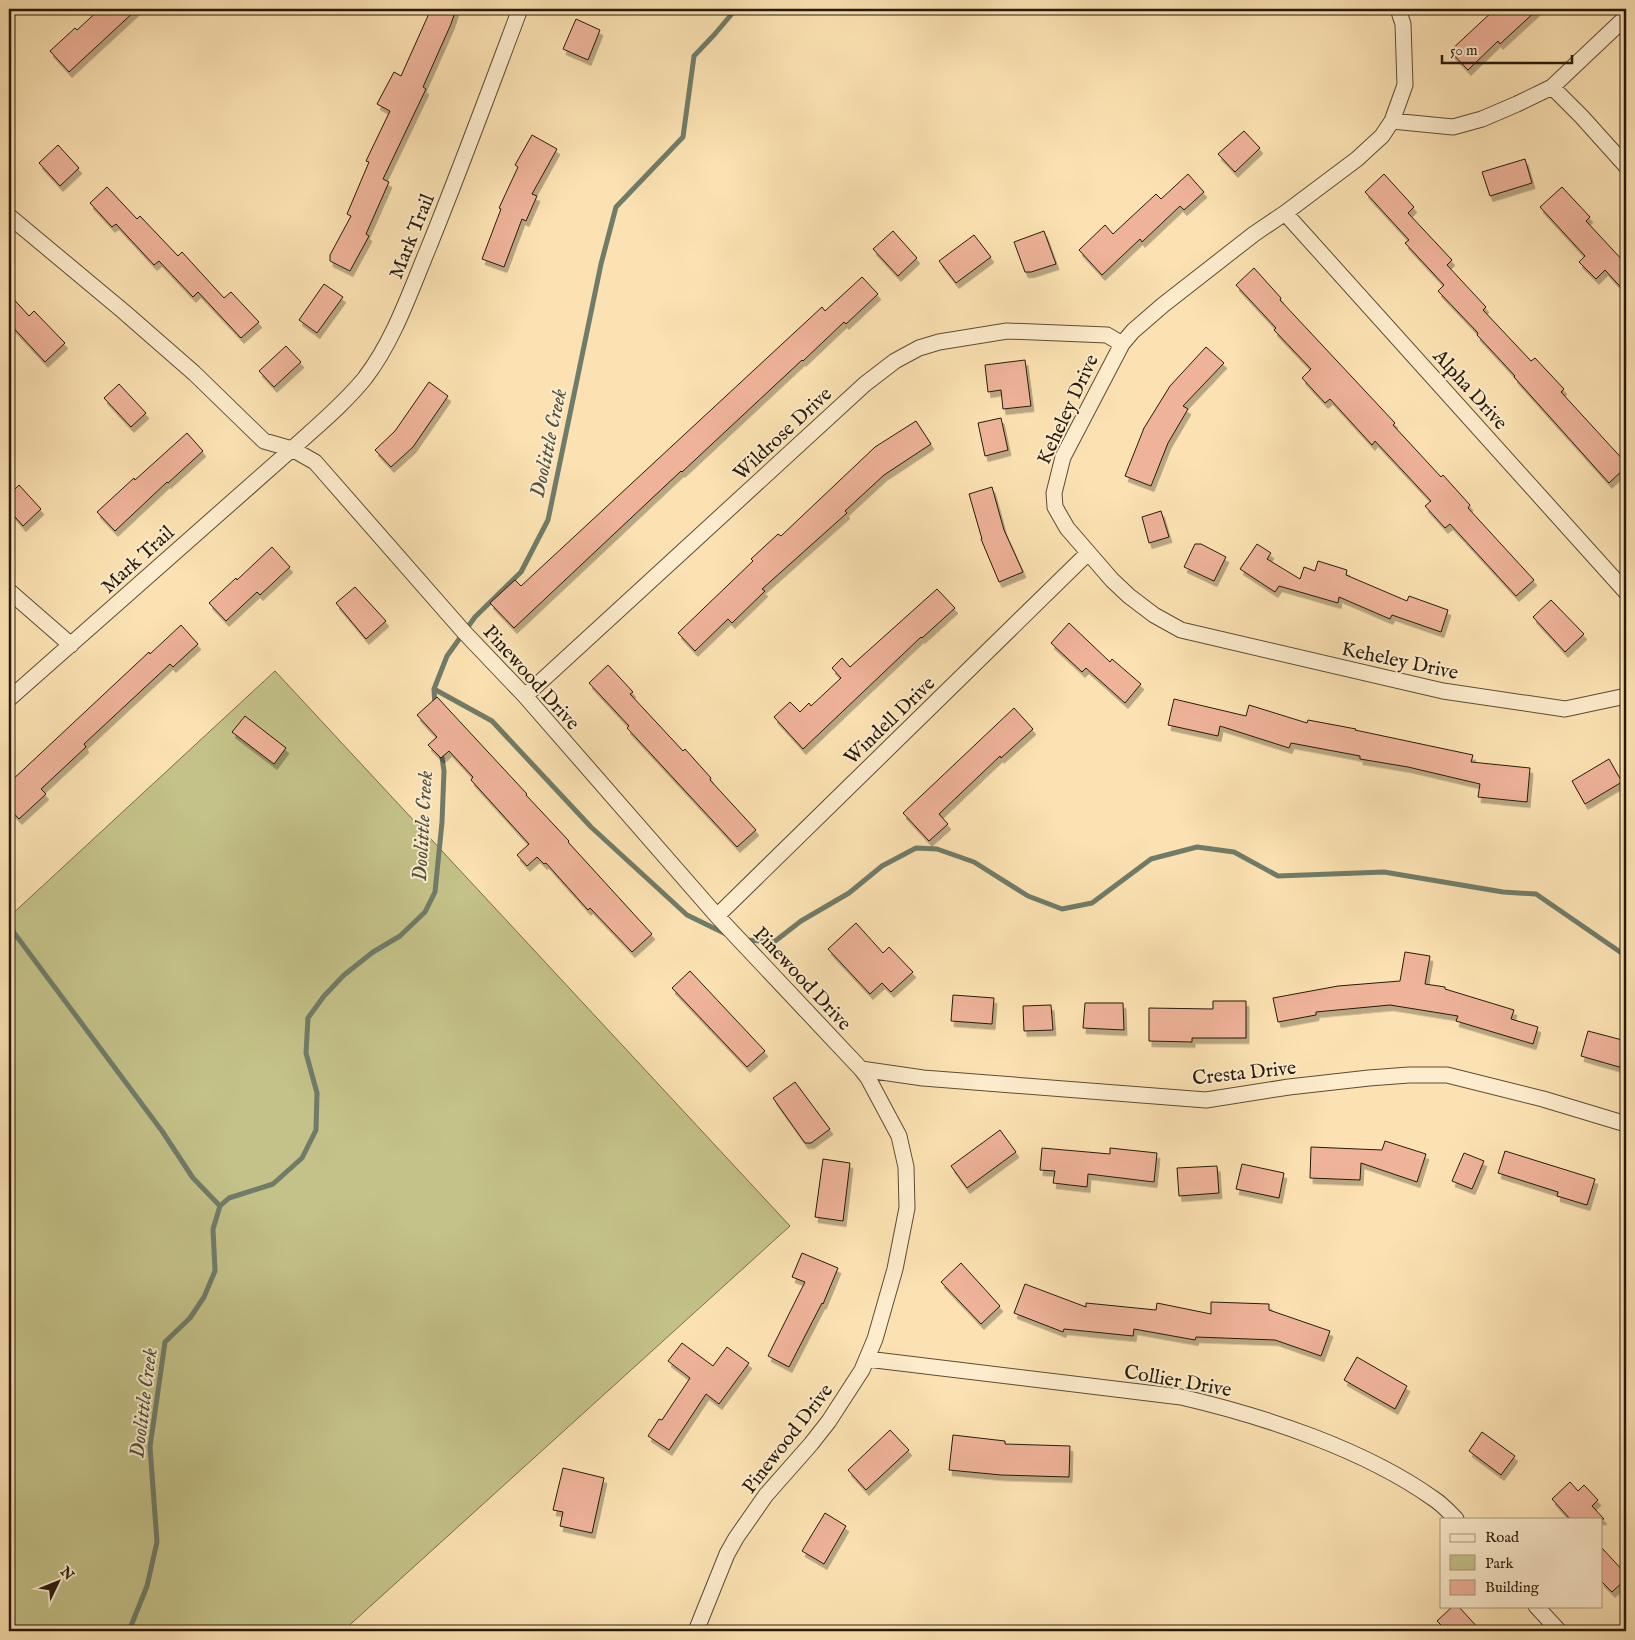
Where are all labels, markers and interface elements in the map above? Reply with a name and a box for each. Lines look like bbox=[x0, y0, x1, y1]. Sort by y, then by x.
scale bar bbox=[1442, 32, 1572, 64]
text: 50 m bbox=[1450, 41, 1478, 60]
street label: Mark Trail bbox=[384, 190, 441, 283]
street label: Alpha Drive bbox=[1426, 344, 1513, 436]
street label: Keheley Drive bbox=[1032, 351, 1105, 469]
street label: Wildrose Drive bbox=[729, 382, 838, 486]
water label: Doolittle Creek bbox=[525, 386, 574, 500]
street label: Mark Trail bbox=[96, 520, 180, 599]
street label: Pinewood Drive bbox=[477, 620, 585, 736]
street label: Keheley Drive bbox=[1339, 637, 1460, 686]
street label: Windell Drive bbox=[839, 672, 941, 771]
water label: Doolittle Creek bbox=[407, 770, 440, 882]
street label: Pinewood Drive bbox=[747, 922, 856, 1036]
street label: Cresta Drive bbox=[1191, 1056, 1297, 1091]
water label: Doolittle Creek bbox=[124, 1346, 165, 1460]
street label: Collier Drive bbox=[1122, 1360, 1233, 1403]
street label: Pinewood Drive bbox=[737, 1379, 839, 1499]
legend bbox=[1440, 1518, 1602, 1608]
text: Road bbox=[1485, 1528, 1520, 1547]
text: Park bbox=[1485, 1554, 1515, 1573]
north arrow bbox=[32, 1558, 82, 1608]
text: N bbox=[55, 1563, 77, 1584]
text: Building bbox=[1485, 1578, 1540, 1597]

